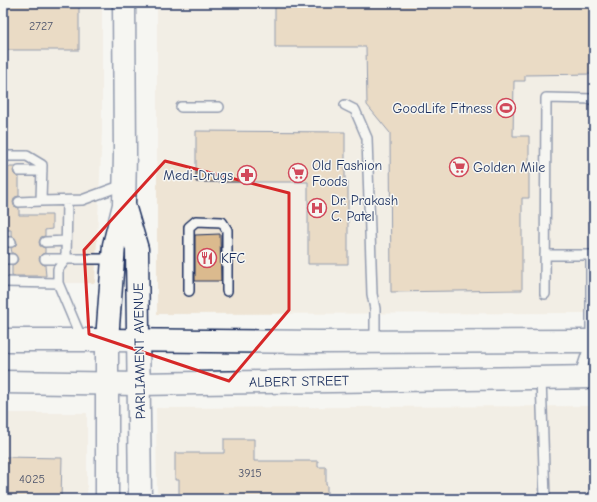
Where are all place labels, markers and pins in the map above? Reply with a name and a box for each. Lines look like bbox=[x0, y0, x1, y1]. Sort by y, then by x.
sports icon: GoodLife Fitness bbox=[495, 97, 517, 119]
place label: GoodLife Fitness bbox=[393, 100, 492, 117]
supermarket icon: Golden Mile bbox=[448, 156, 470, 178]
place label: Old Fashion Foods bbox=[312, 157, 382, 190]
place label: Golden Mile bbox=[473, 159, 545, 176]
supermarket icon: Old Fashion Foods bbox=[287, 162, 309, 184]
pharmacy icon: Medi-Drugs bbox=[236, 164, 258, 186]
place label: Medi-Drugs bbox=[163, 167, 233, 184]
place label: Dr. Prakash C. Patel bbox=[331, 192, 398, 225]
hospital icon: Dr. Prakash C. Patel bbox=[306, 197, 328, 219]
restaurant icon: KFC bbox=[196, 247, 218, 269]
place label: KFC bbox=[221, 250, 246, 267]

